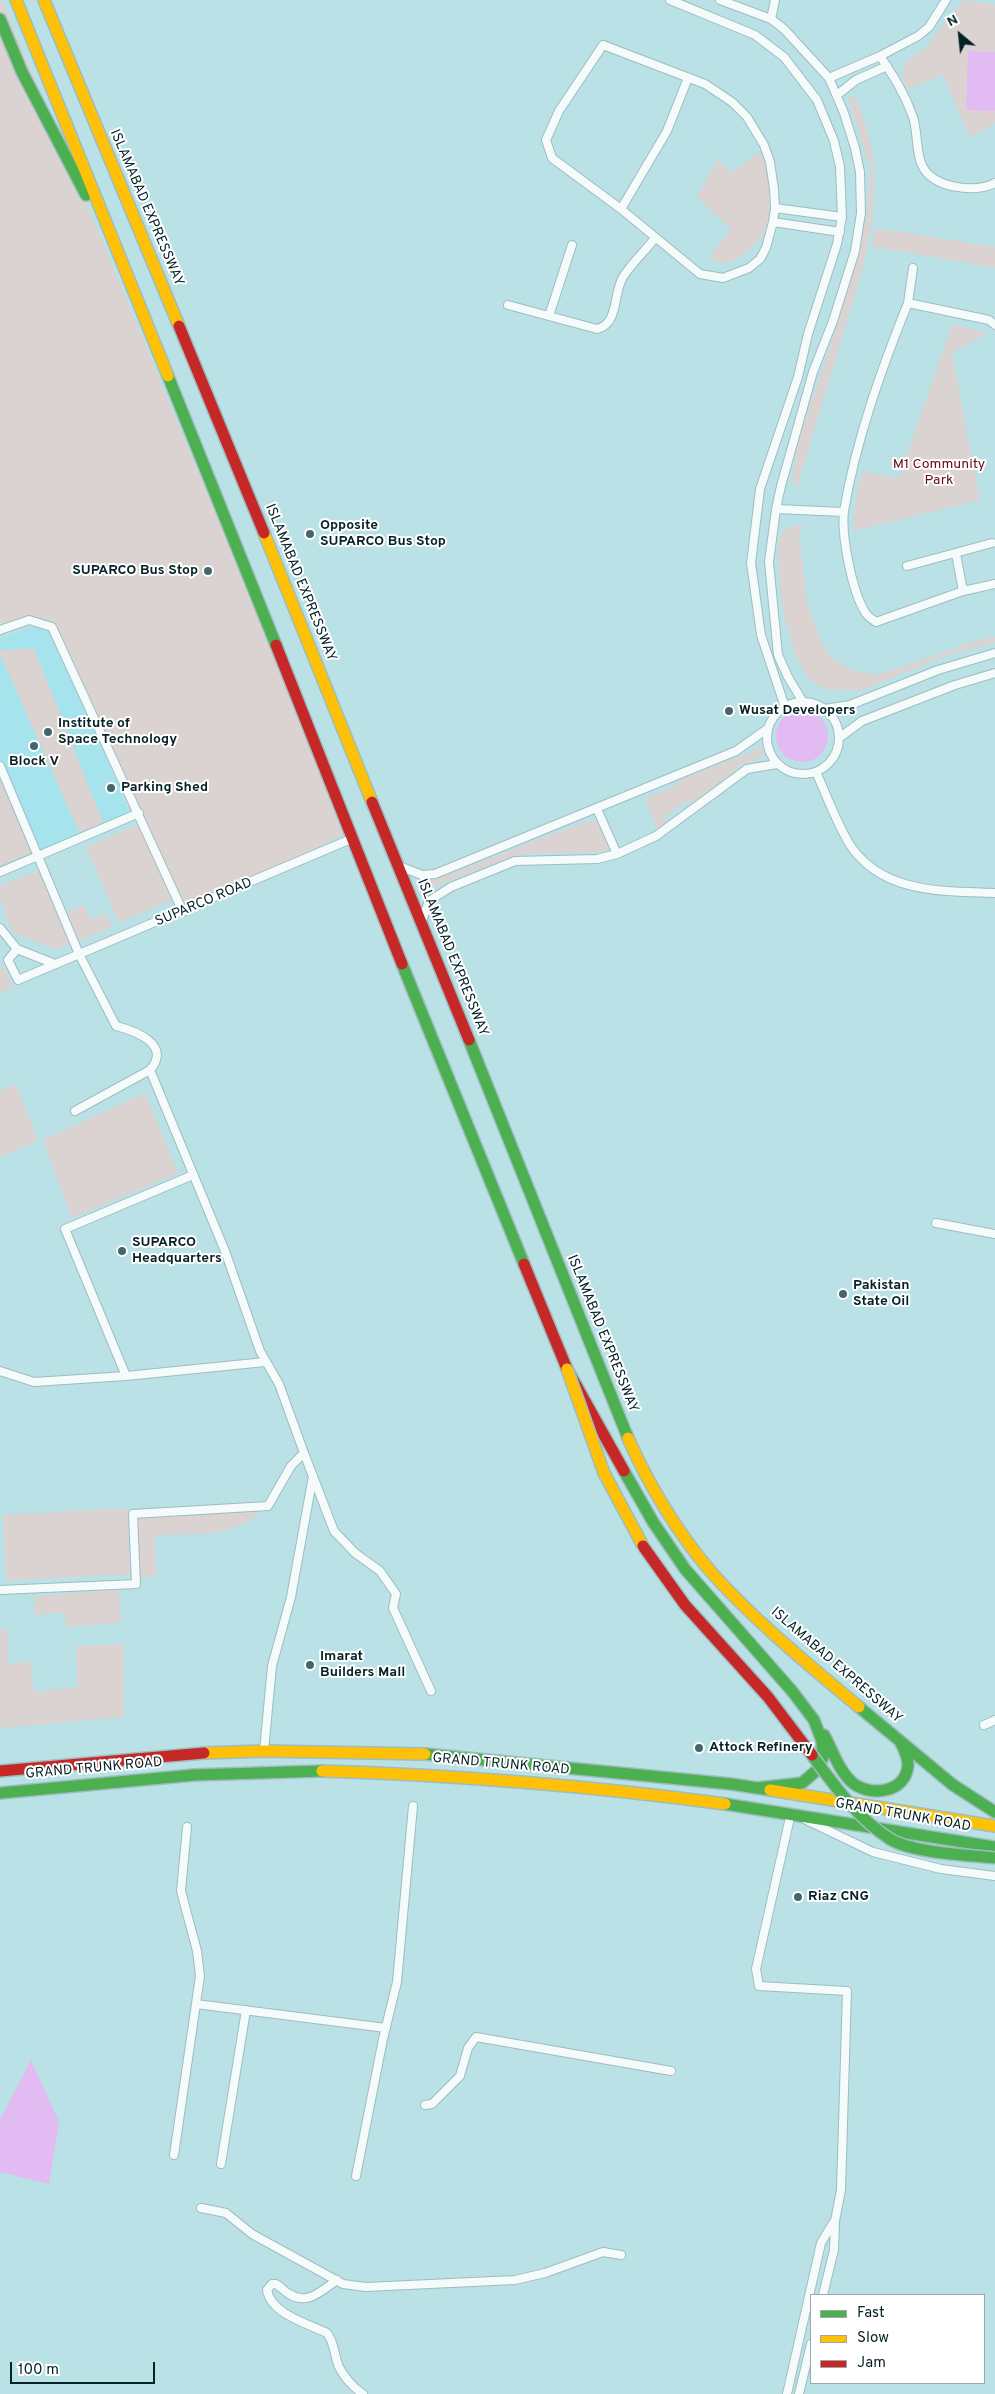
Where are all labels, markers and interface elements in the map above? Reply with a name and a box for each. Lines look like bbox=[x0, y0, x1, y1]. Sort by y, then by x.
north arrow bbox=[935, 10, 985, 60]
text: N bbox=[944, 11, 961, 31]
street label: ISLAMABAD EXPRESSWAY bbox=[105, 127, 187, 289]
park label: M1 Community Park bbox=[893, 457, 985, 490]
street label: ISLAMABAD EXPRESSWAY bbox=[261, 502, 339, 664]
place label: Opposite SUPARCO Bus Stop bbox=[320, 518, 446, 550]
marker: Opposite SUPARCO Bus Stop bbox=[304, 528, 316, 540]
place label: SUPARCO Bus Stop bbox=[72, 563, 198, 579]
marker: SUPARCO Bus Stop bbox=[202, 565, 214, 577]
place label: Wusat Developers bbox=[739, 703, 856, 719]
marker: Wusat Developers bbox=[723, 705, 735, 717]
place label: Institute of Space Technology bbox=[58, 716, 177, 749]
marker: Institute of Space Technology bbox=[42, 726, 54, 738]
marker: Block V bbox=[28, 740, 40, 752]
place label: Block V bbox=[9, 754, 59, 770]
place label: Parking Shed bbox=[121, 780, 208, 796]
marker: Parking Shed bbox=[105, 782, 117, 794]
street label: SUPARCO ROAD bbox=[153, 875, 255, 931]
street label: ISLAMABAD EXPRESSWAY bbox=[413, 877, 491, 1039]
place label: SUPARCO Headquarters bbox=[132, 1235, 222, 1268]
marker: SUPARCO Headquarters bbox=[116, 1245, 128, 1257]
street label: ISLAMABAD EXPRESSWAY bbox=[563, 1253, 641, 1415]
place label: Pakistan State Oil bbox=[853, 1278, 909, 1310]
marker: Pakistan State Oil bbox=[837, 1288, 849, 1300]
street label: ISLAMABAD EXPRESSWAY bbox=[767, 1604, 905, 1728]
place label: Imarat Builders Mall bbox=[320, 1649, 405, 1681]
marker: Imarat Builders Mall bbox=[304, 1659, 316, 1671]
place label: Attock Refinery bbox=[709, 1740, 813, 1756]
marker: Attock Refinery bbox=[693, 1742, 705, 1754]
street label: GRAND TRUNK ROAD bbox=[432, 1751, 570, 1779]
street label: GRAND TRUNK ROAD bbox=[25, 1755, 163, 1783]
street label: GRAND TRUNK ROAD bbox=[834, 1796, 972, 1836]
place label: Riaz CNG bbox=[808, 1889, 869, 1905]
marker: Riaz CNG bbox=[792, 1891, 804, 1903]
legend bbox=[810, 2294, 985, 2384]
text: Fast bbox=[857, 2304, 885, 2323]
text: Slow bbox=[857, 2329, 889, 2348]
scale bar bbox=[12, 2352, 158, 2384]
text: Jam bbox=[857, 2354, 886, 2373]
text: 100 m bbox=[18, 2361, 59, 2380]

